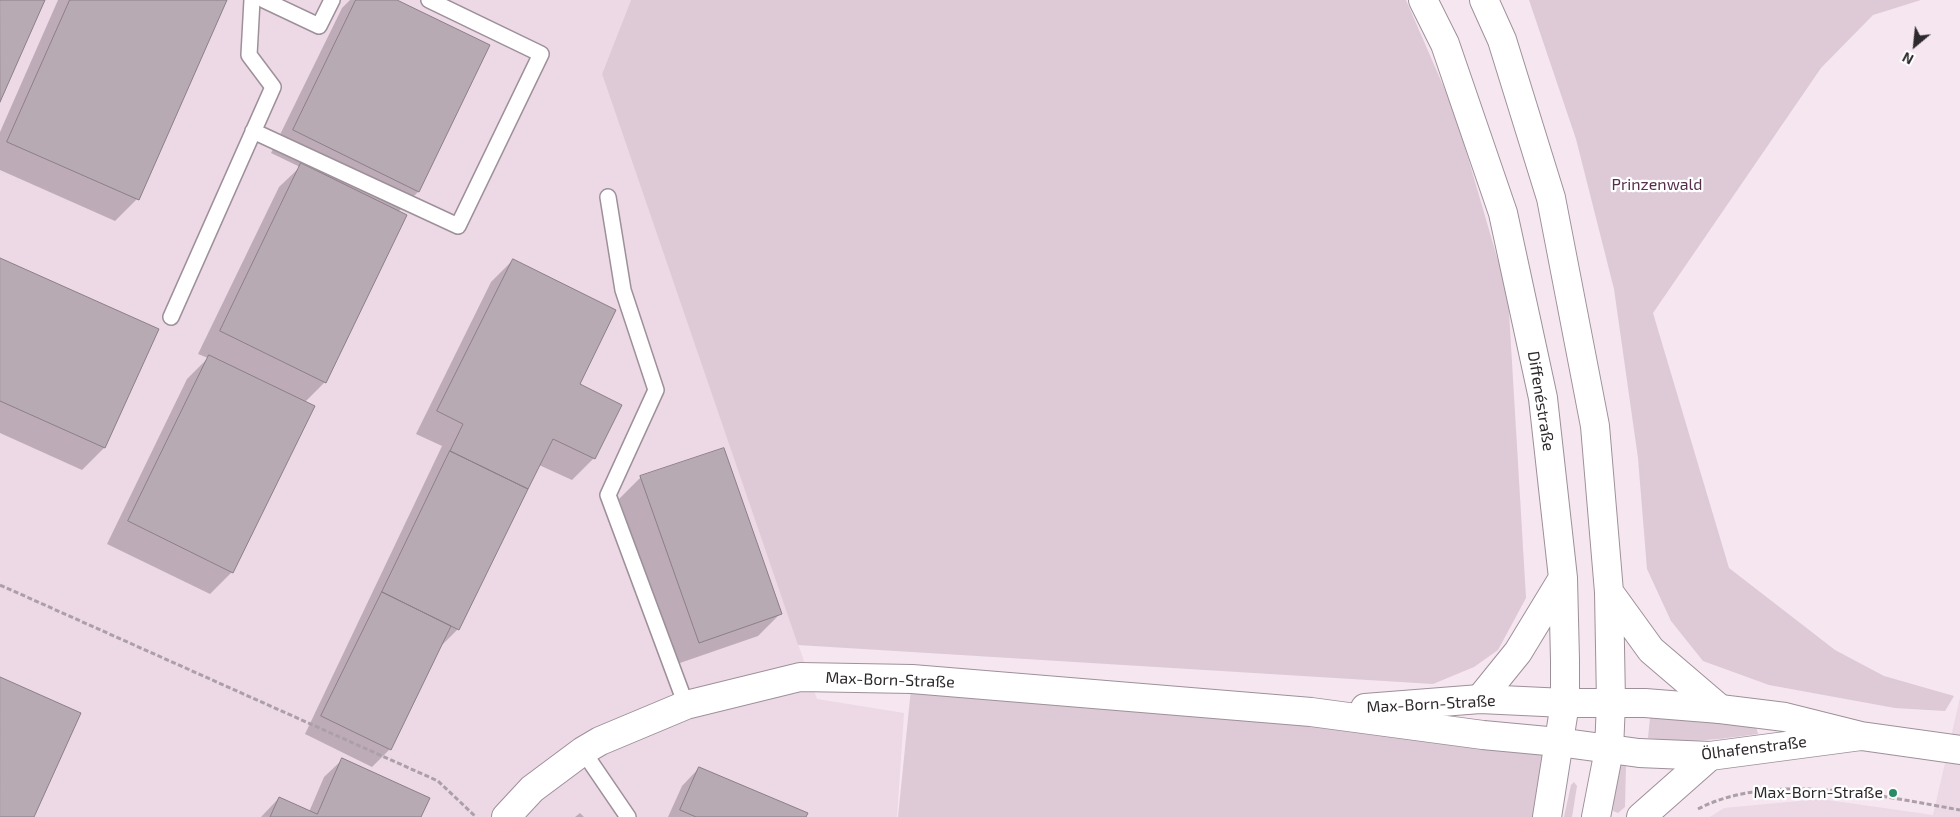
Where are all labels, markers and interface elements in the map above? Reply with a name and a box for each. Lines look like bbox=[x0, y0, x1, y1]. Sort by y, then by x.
north arrow bbox=[1890, 20, 1940, 70]
text: N bbox=[1899, 49, 1916, 69]
park label: Prinzenwald bbox=[1612, 175, 1702, 195]
street label: Diffenéstraße bbox=[1524, 350, 1558, 452]
street label: Max-Born-Straße bbox=[825, 668, 955, 692]
street label: Max-Born-Straße bbox=[1366, 691, 1496, 717]
street label: Ölhafenstraße bbox=[1700, 732, 1808, 764]
place label: Max-Born-Straße bbox=[1754, 783, 1883, 803]
marker: Max-Born-Straße bbox=[1887, 787, 1899, 799]

